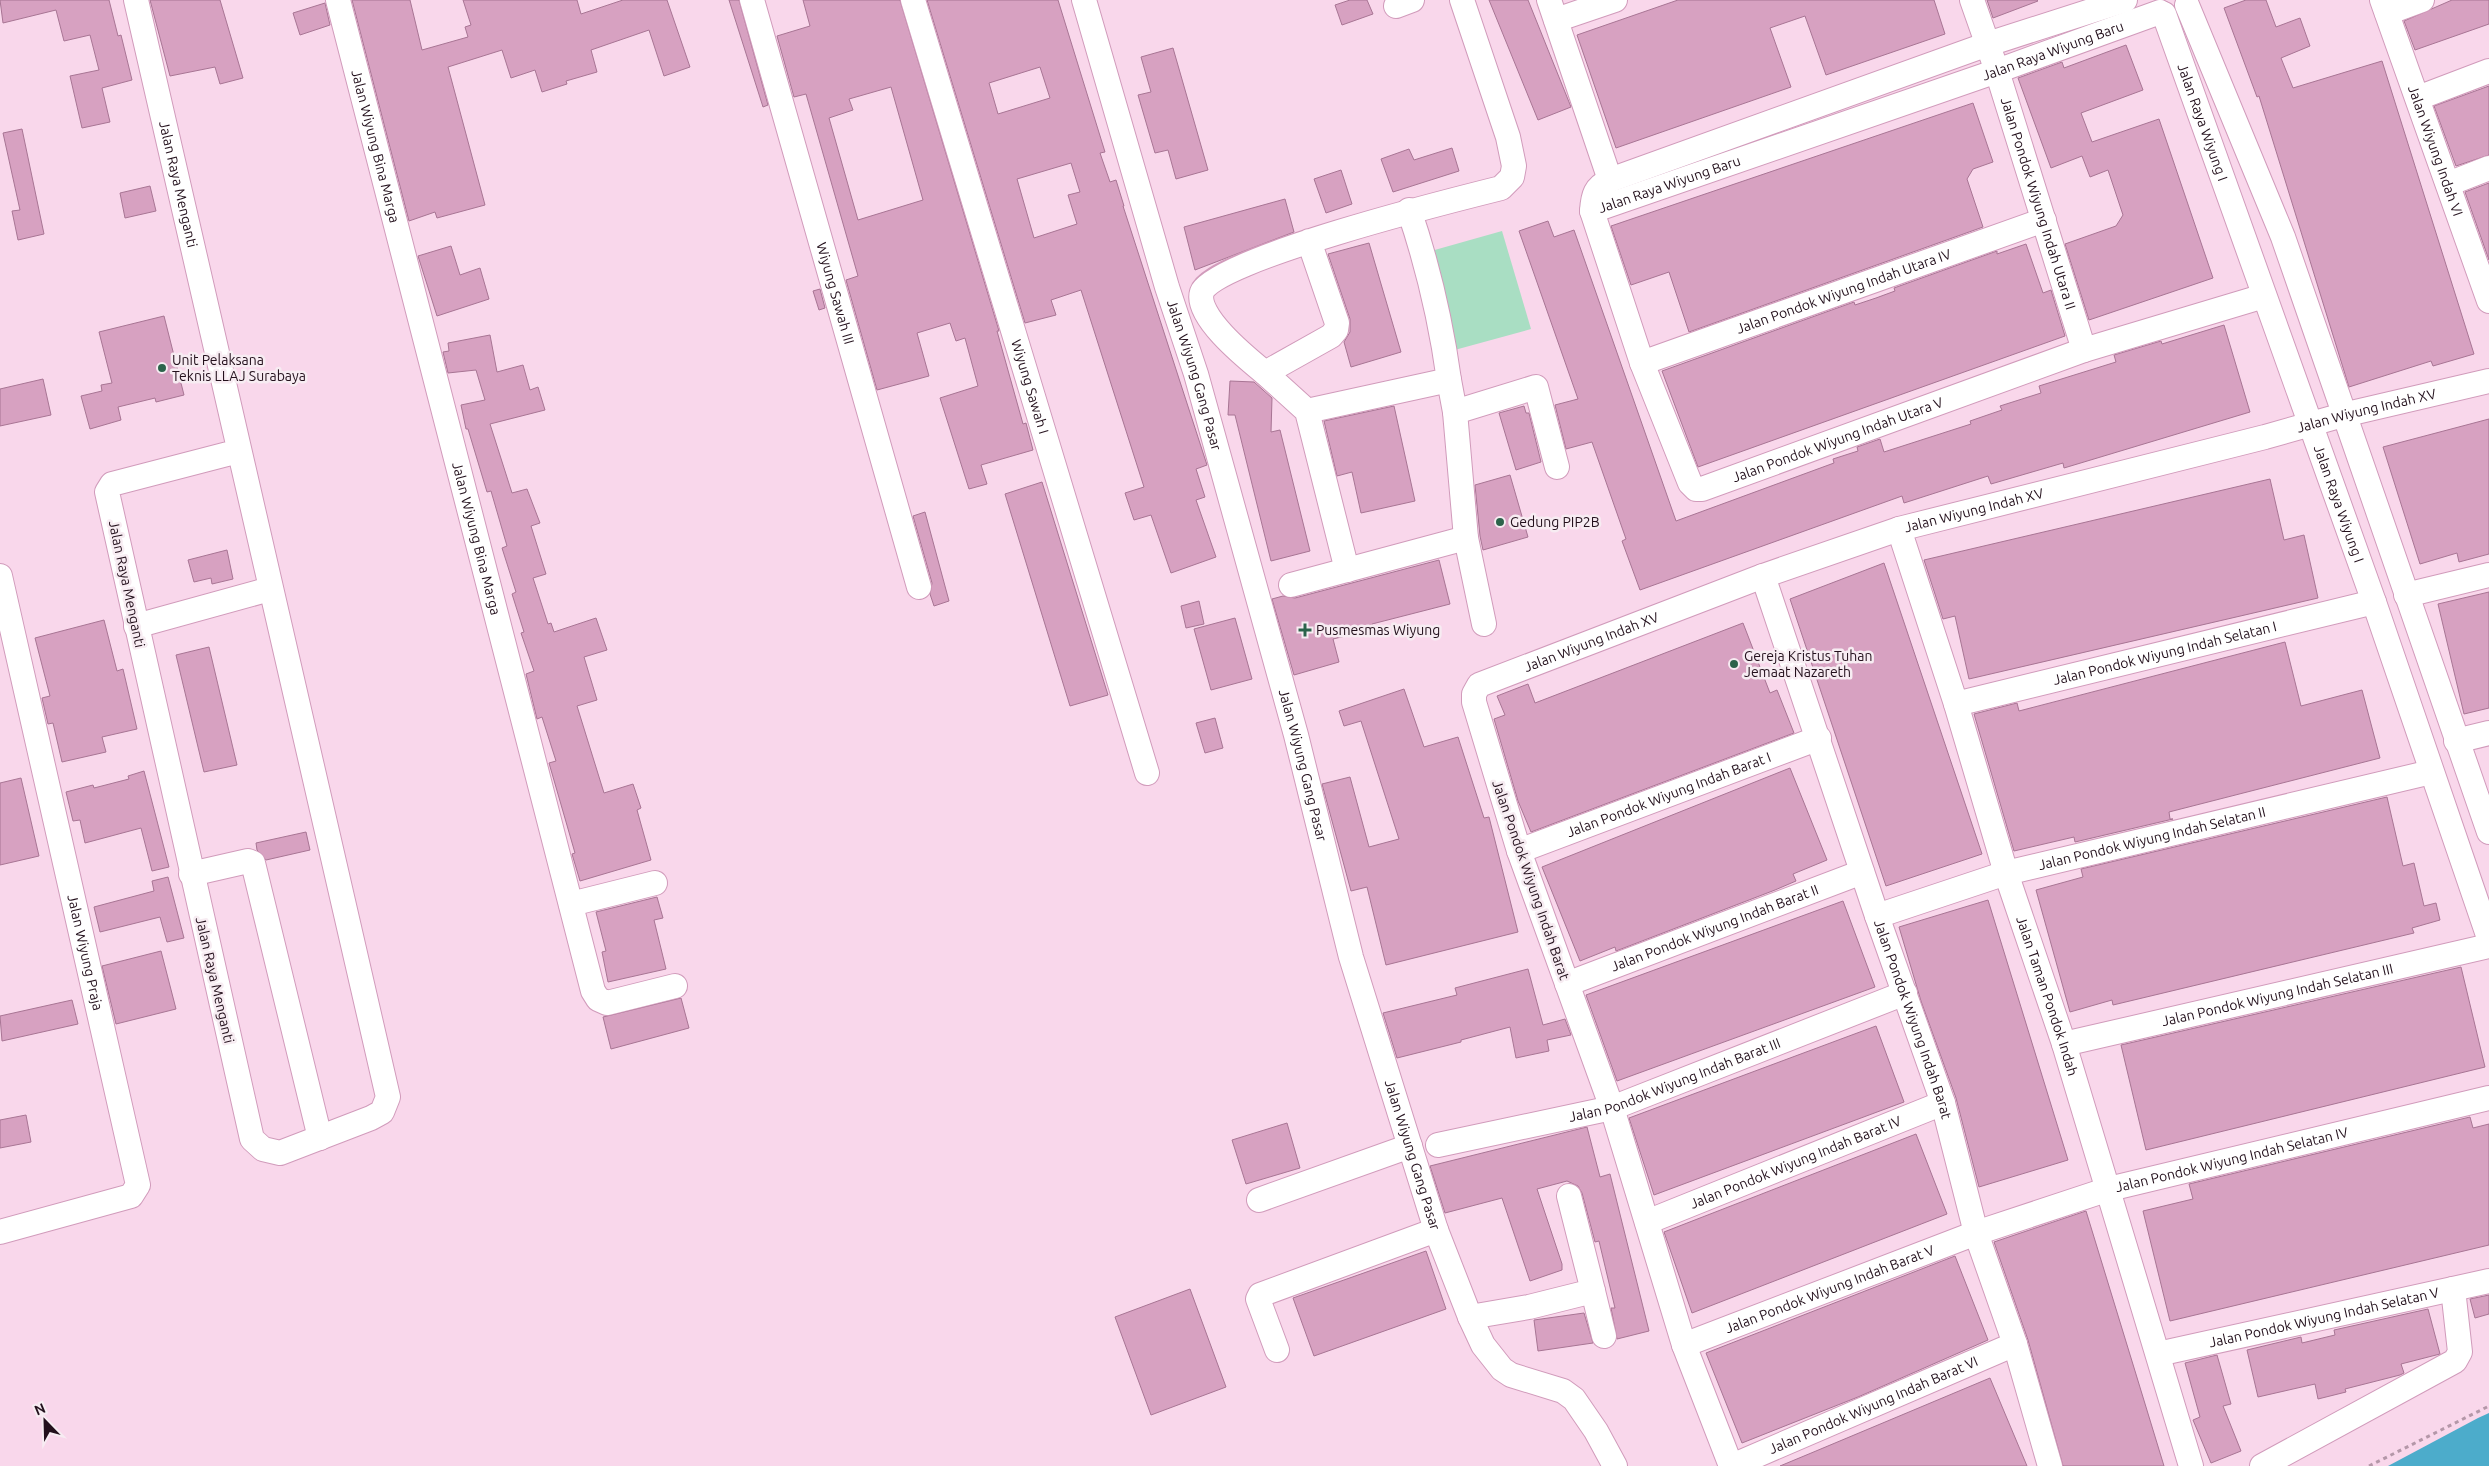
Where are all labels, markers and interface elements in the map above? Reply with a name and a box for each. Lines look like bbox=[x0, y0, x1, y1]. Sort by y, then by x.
street label: Jalan Raya Wiyung Baru bbox=[1980, 18, 2126, 84]
street label: Jalan Raya Wiyung I bbox=[2174, 61, 2231, 183]
street label: Jalan Wiyung Bina Marga bbox=[348, 68, 403, 225]
street label: Jalan Wiyung Indah VI bbox=[2405, 83, 2466, 218]
street label: Jalan Pondok Wiyung Indah Utara II bbox=[1998, 95, 2079, 311]
street label: Jalan Raya Menganti bbox=[156, 119, 201, 249]
street label: Jalan Raya Wiyung Baru bbox=[1596, 152, 1743, 216]
street label: Wiyung Sawah III bbox=[813, 241, 858, 346]
street label: Jalan Pondok Wiyung Indah Utara IV bbox=[1734, 246, 1953, 337]
street label: Jalan Wiyung Gang Pasar bbox=[1164, 298, 1225, 453]
street label: Wiyung Sawah I bbox=[1008, 337, 1052, 436]
place label: Unit Pelaksana Teknis LLAJ Surabaya bbox=[172, 352, 306, 384]
marker: Unit Pelaksana Teknis LLAJ Surabaya bbox=[156, 362, 168, 374]
street label: Jalan Wiyung Indah XV bbox=[2295, 386, 2438, 436]
street label: Jalan Pondok Wiyung Indah Utara V bbox=[1730, 394, 1945, 485]
street label: Jalan Raya Wiyung I bbox=[2311, 443, 2367, 565]
street label: Jalan Wiyung Bina Marga bbox=[449, 460, 504, 617]
street label: Jalan Wiyung Indah XV bbox=[1903, 485, 2045, 535]
place label: Gedung PIP2B bbox=[1510, 514, 1600, 530]
marker: Gedung PIP2B bbox=[1494, 516, 1506, 528]
street label: Jalan Raya Menganti bbox=[106, 519, 148, 649]
street label: Jalan Wiyung Indah XV bbox=[1522, 609, 1661, 675]
street label: Jalan Pondok Wiyung Indah Selatan I bbox=[2051, 618, 2278, 688]
place label: Pusmesmas Wiyung bbox=[1316, 622, 1440, 638]
marker: Pusmesmas Wiyung bbox=[1298, 623, 1312, 637]
place label: Gereja Kristus Tuhan Jemaat Nazareth bbox=[1744, 648, 1873, 680]
marker: Gereja Kristus Tuhan Jemaat Nazareth bbox=[1728, 658, 1740, 670]
street label: Jalan Wiyung Gang Pasar bbox=[1276, 687, 1330, 844]
street label: Jalan Pondok Wiyung Indah Barat I bbox=[1564, 749, 1773, 840]
street label: Jalan Pondok Wiyung Indah Barat bbox=[1489, 778, 1573, 982]
street label: Jalan Pondok Wiyung Indah Selatan II bbox=[2037, 804, 2267, 873]
street label: Jalan Pondok Wiyung Indah Barat II bbox=[1609, 881, 1821, 975]
street label: Jalan Wiyung Praja bbox=[64, 893, 106, 1012]
street label: Jalan Taman Pondok Indah bbox=[2013, 914, 2081, 1078]
street label: Jalan Raya Menganti bbox=[193, 915, 237, 1045]
street label: Jalan Pondok Wiyung Indah Barat bbox=[1871, 917, 1955, 1121]
street label: Jalan Pondok Wiyung Indah Selatan III bbox=[2160, 960, 2395, 1029]
street label: Jalan Pondok Wiyung Indah Barat III bbox=[1567, 1035, 1783, 1125]
street label: Jalan Wiyung Gang Pasar bbox=[1382, 1078, 1444, 1233]
street label: Jalan Pondok Wiyung Indah Barat IV bbox=[1688, 1113, 1903, 1212]
street label: Jalan Pondok Wiyung Indah Selatan IV bbox=[2114, 1124, 2350, 1195]
street label: Jalan Pondok Wiyung Indah Barat V bbox=[1723, 1242, 1936, 1336]
street label: Jalan Pondok Wiyung Indah Selatan V bbox=[2208, 1284, 2441, 1351]
street label: Jalan Pondok Wiyung Indah Barat VI bbox=[1766, 1353, 1980, 1457]
north arrow bbox=[20, 1396, 70, 1446]
text: N bbox=[32, 1400, 48, 1418]

